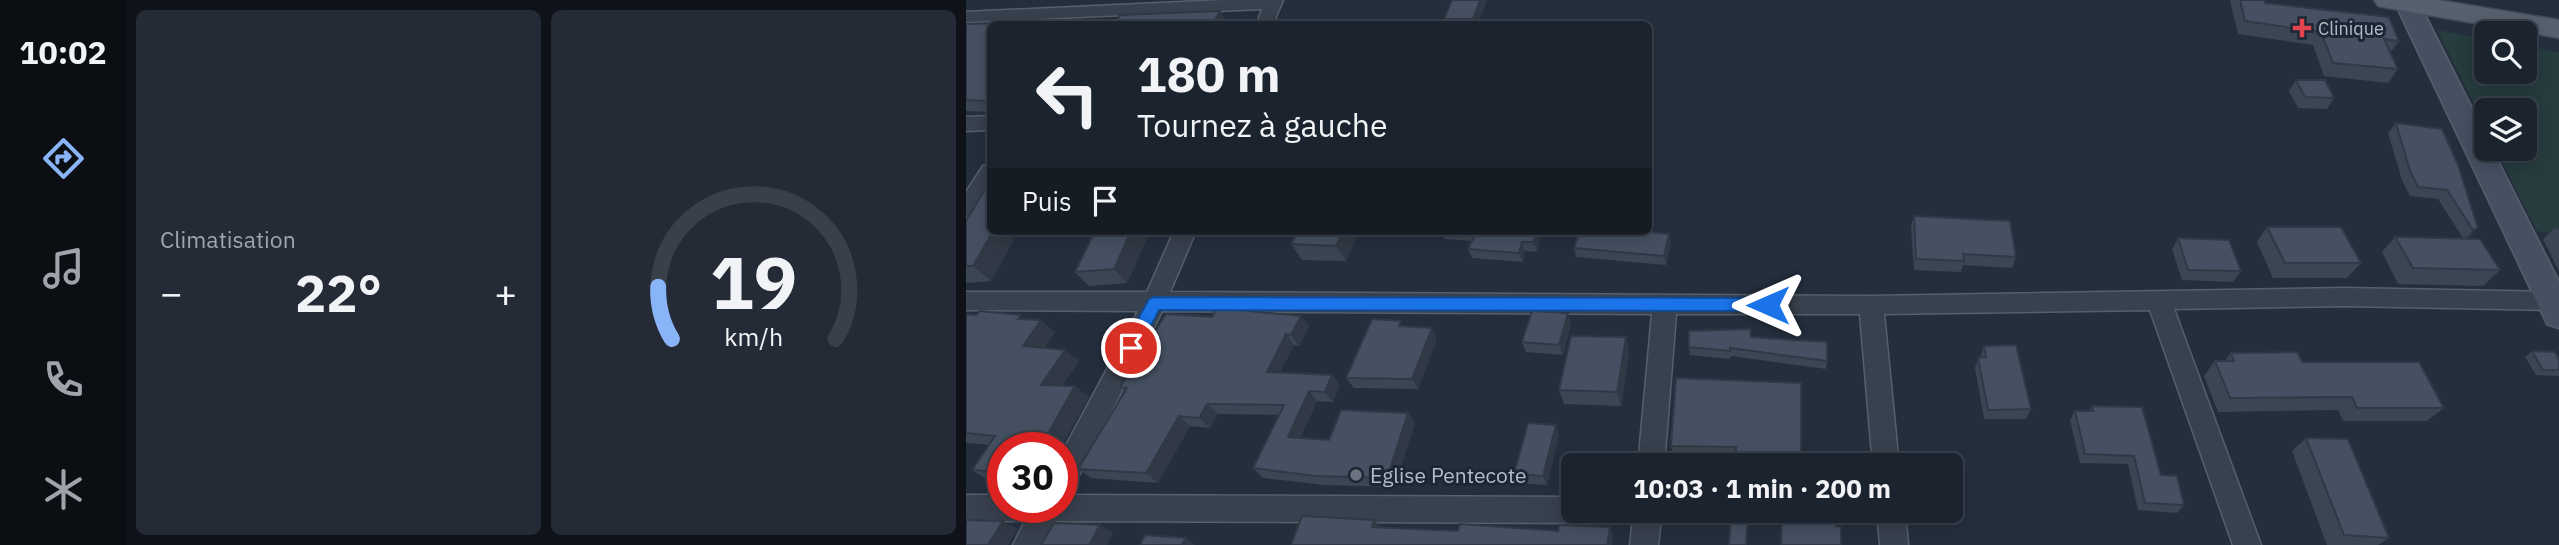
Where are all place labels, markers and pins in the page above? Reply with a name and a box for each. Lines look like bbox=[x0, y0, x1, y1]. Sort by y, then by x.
place label: Clinique bbox=[2318, 17, 2384, 40]
marker: Clinique bbox=[2292, 18, 2312, 38]
pin bbox=[1101, 318, 1161, 378]
place label: Eglise Pentecote bbox=[1370, 461, 1527, 489]
marker: Eglise Pentecote bbox=[1348, 467, 1364, 483]

